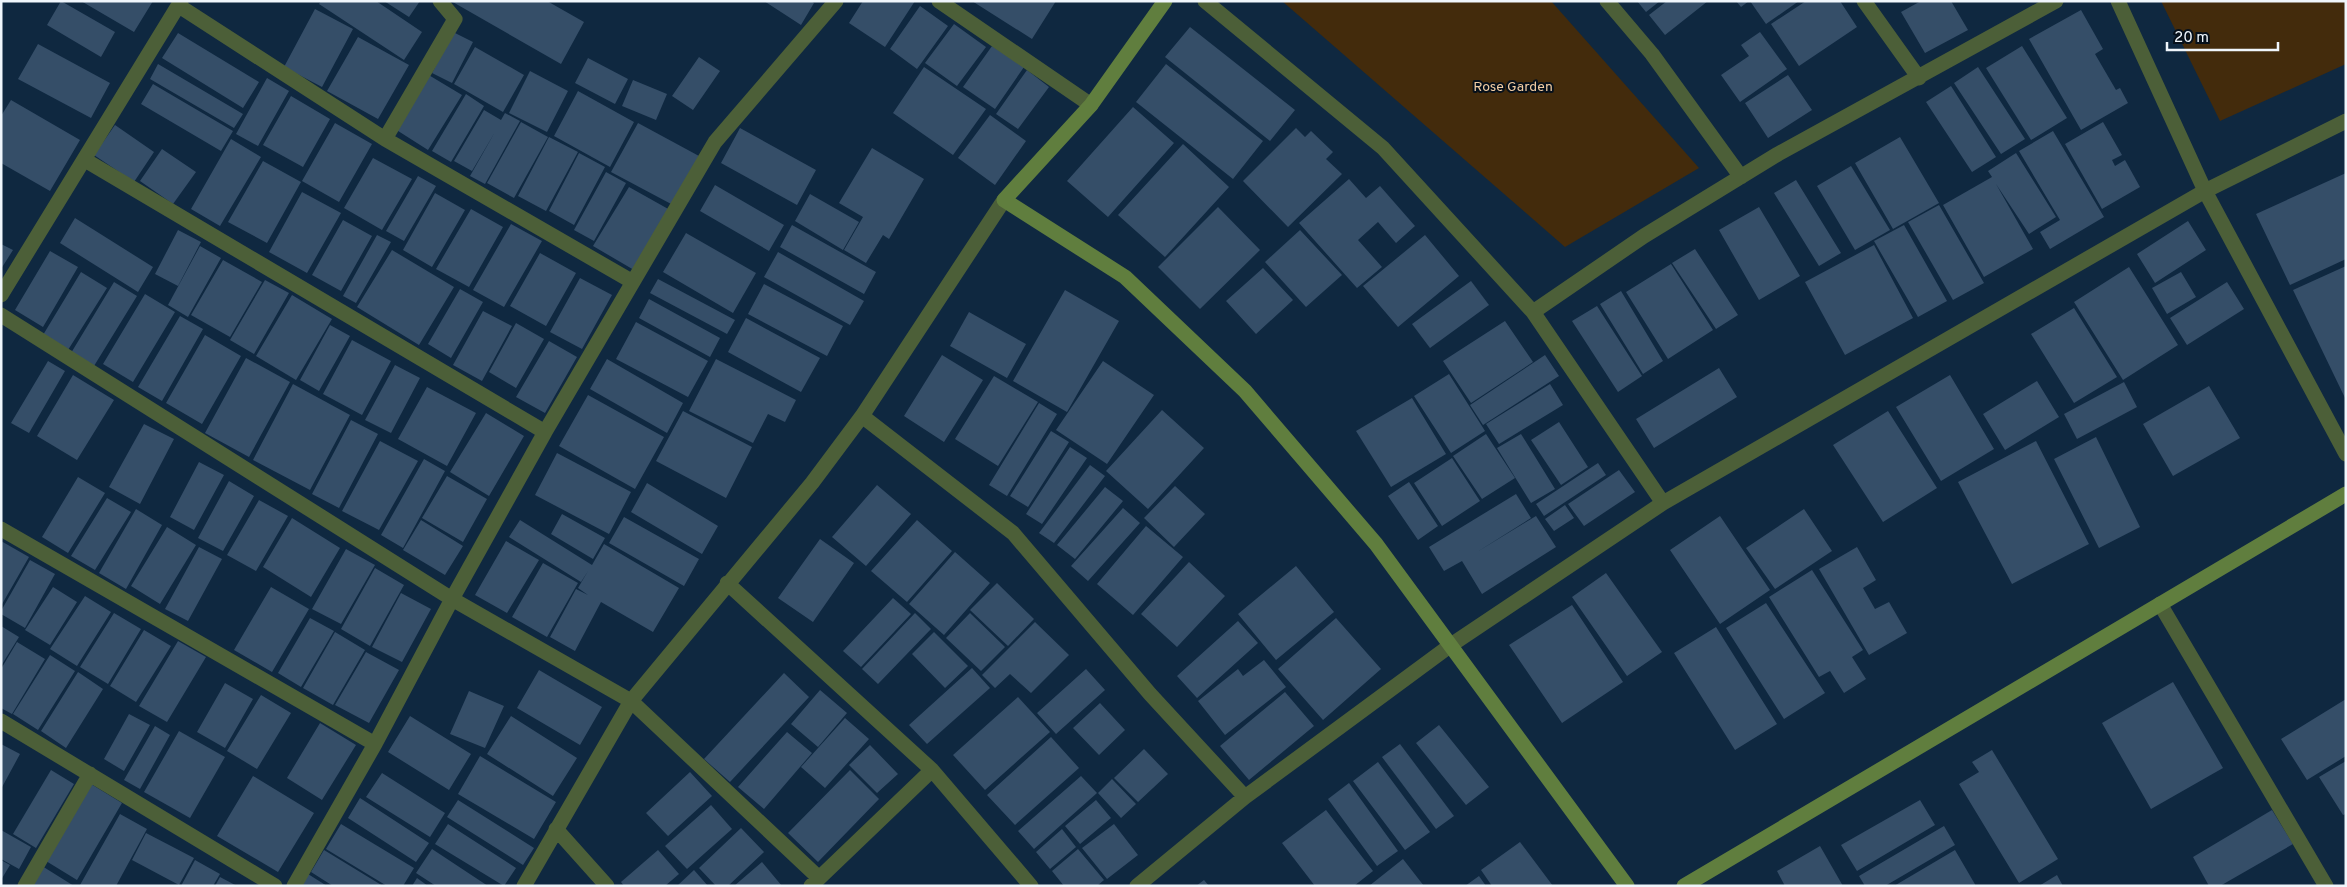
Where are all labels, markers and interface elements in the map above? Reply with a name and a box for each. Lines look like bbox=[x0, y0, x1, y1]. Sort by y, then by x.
scale bar bbox=[2167, 20, 2278, 52]
text: 20 m bbox=[2174, 29, 2209, 48]
park label: Rose Garden bbox=[1473, 79, 1553, 96]

